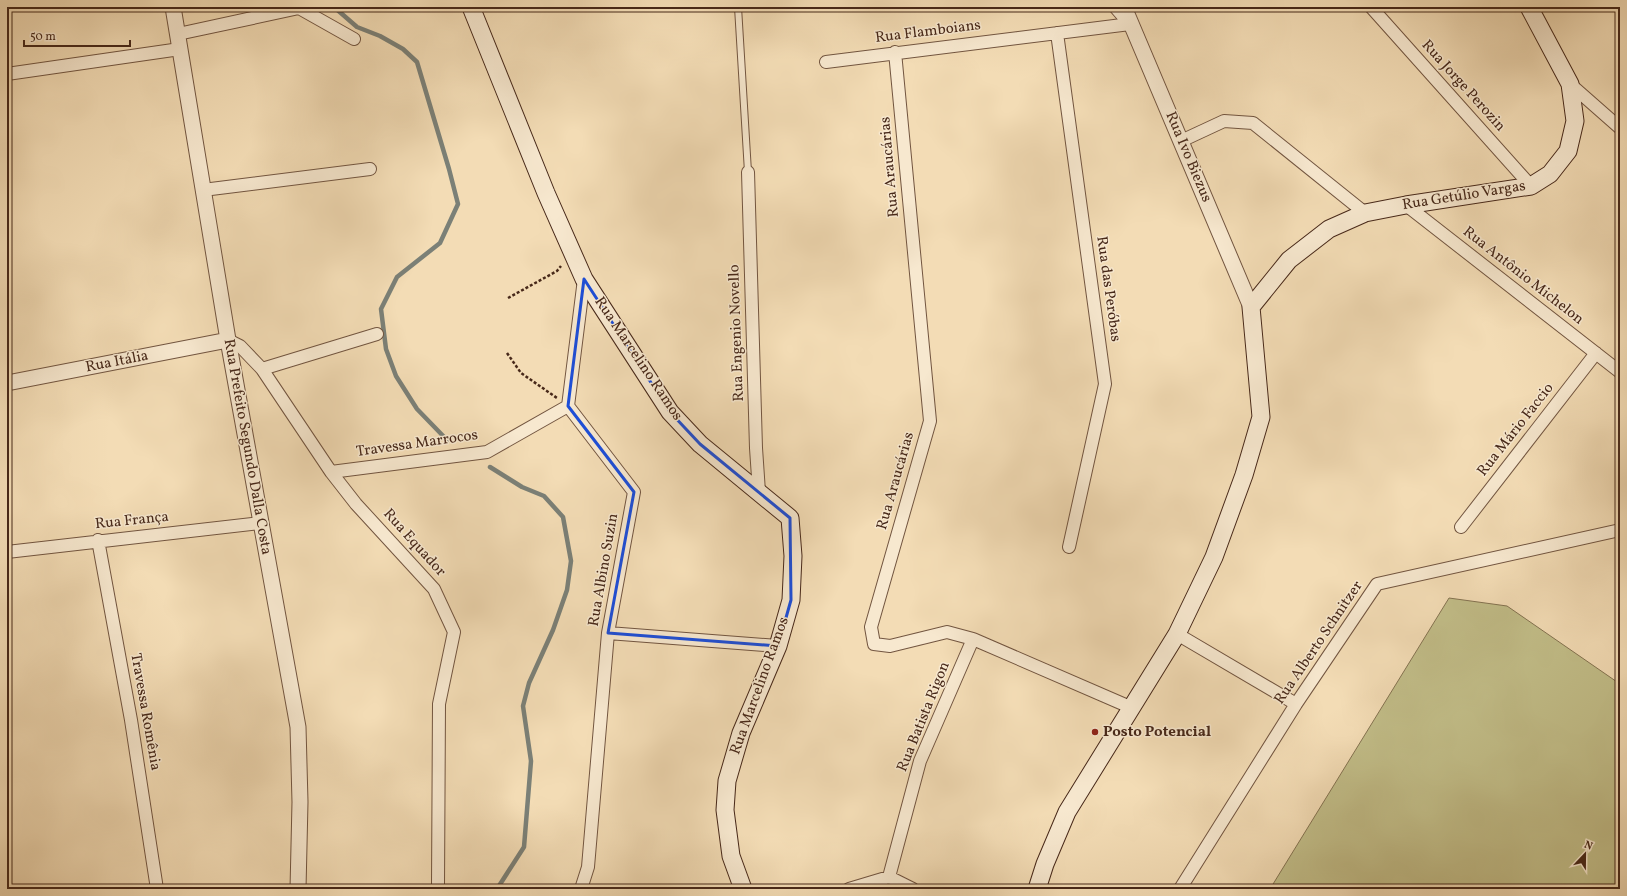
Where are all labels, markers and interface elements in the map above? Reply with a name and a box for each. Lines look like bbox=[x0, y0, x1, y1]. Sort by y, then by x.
street label: Rua Flamboians bbox=[874, 15, 982, 49]
scale bar bbox=[24, 22, 130, 48]
text: 50 m bbox=[30, 29, 56, 45]
street label: Rua Jorge Perozin bbox=[1416, 36, 1510, 137]
street label: Rua Ivo Biezus bbox=[1159, 108, 1217, 206]
street label: Rua Araucárias bbox=[875, 116, 905, 218]
street label: Rua Getúlio Vargas bbox=[1401, 176, 1527, 216]
street label: Rua Antônio Michelon bbox=[1458, 222, 1588, 330]
street label: Rua das Peróbas bbox=[1090, 235, 1126, 343]
street label: Rua Engenio Novello bbox=[724, 264, 750, 402]
street label: Rua Marcelino Ramos bbox=[589, 293, 687, 425]
street label: Rua Prefeito Segundo Dalla Costa bbox=[218, 337, 276, 557]
street label: Rua Itália bbox=[84, 346, 150, 378]
street label: Rua Mário Faccio bbox=[1473, 379, 1559, 481]
street label: Travessa Marrocos bbox=[355, 425, 479, 463]
street label: Rua Araucárias bbox=[872, 430, 920, 532]
street label: Rua Equador bbox=[378, 504, 450, 582]
street label: Rua França bbox=[94, 507, 170, 535]
street label: Rua Albino Suzin bbox=[584, 512, 624, 628]
street label: Rua Alberto Schnitzer bbox=[1270, 577, 1368, 709]
street label: Rua Marcelino Ramos bbox=[725, 614, 795, 758]
street label: Travessa Romênia bbox=[124, 652, 166, 772]
street label: Rua Batista Rigon bbox=[892, 659, 956, 775]
place label: Posto Potencial bbox=[1103, 722, 1211, 743]
marker: Posto Potencial bbox=[1090, 727, 1100, 737]
north arrow bbox=[1565, 834, 1605, 874]
text: N bbox=[1582, 838, 1595, 855]

